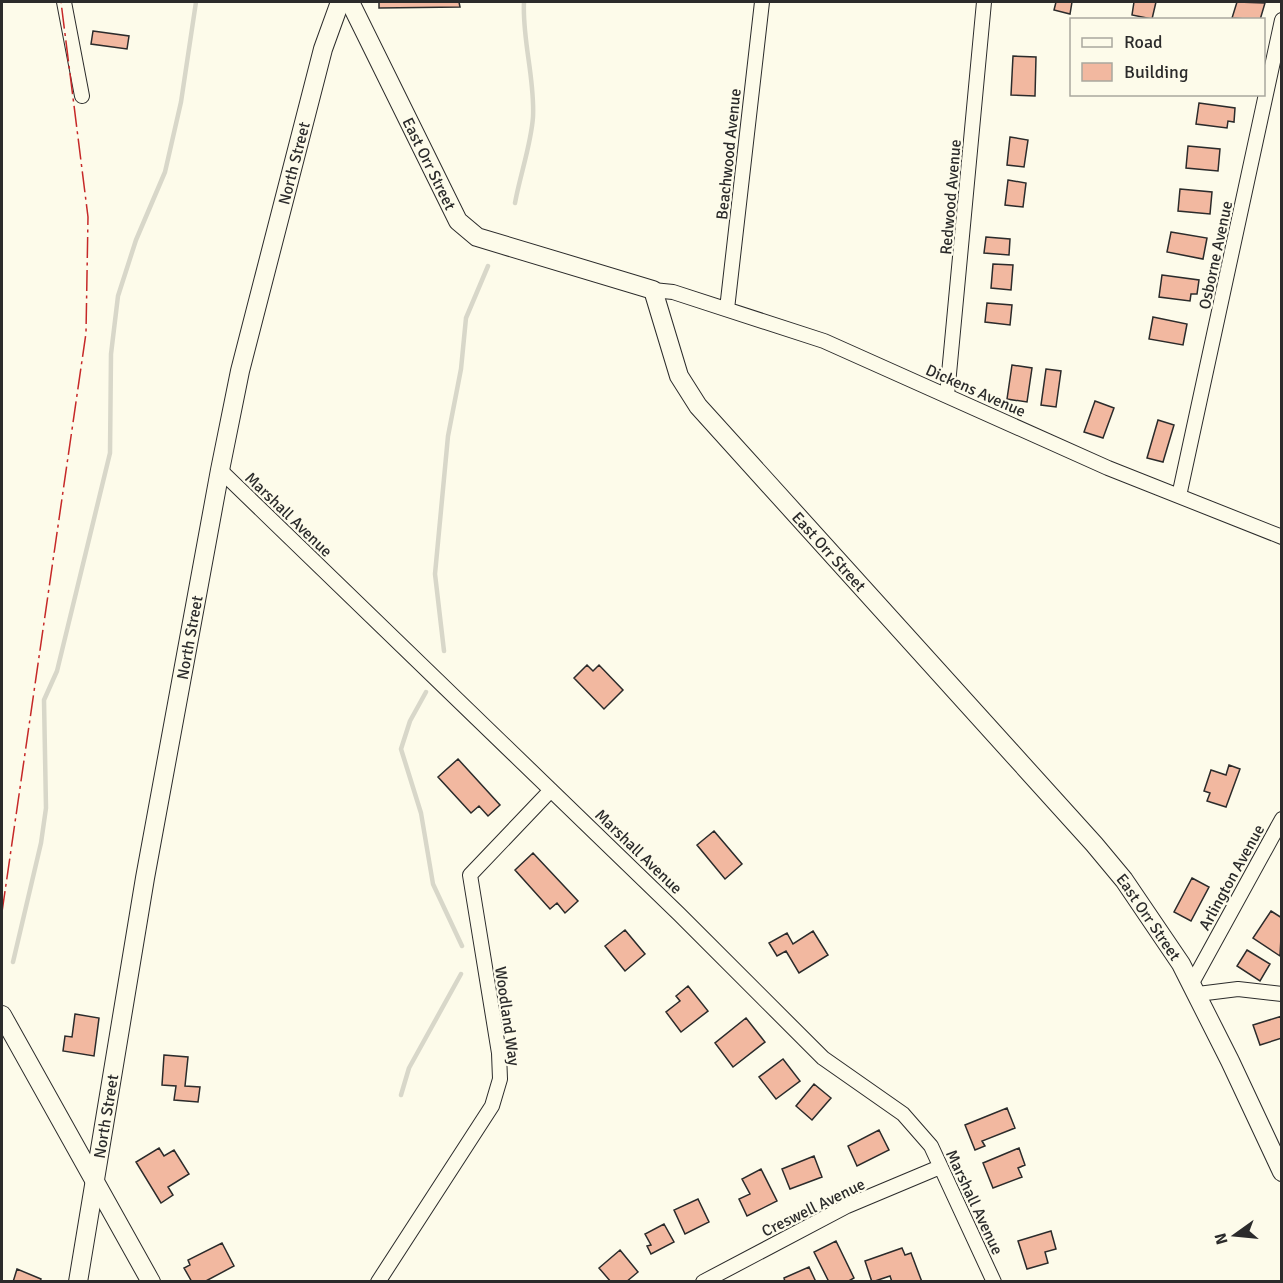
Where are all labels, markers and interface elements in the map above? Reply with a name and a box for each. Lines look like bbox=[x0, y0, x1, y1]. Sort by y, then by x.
legend bbox=[1070, 18, 1265, 96]
text: Road bbox=[1124, 31, 1163, 53]
text: Building bbox=[1124, 61, 1188, 83]
street label: Beachwood Avenue bbox=[712, 88, 746, 221]
street label: East Orr Street bbox=[397, 114, 460, 214]
street label: North Street bbox=[274, 119, 315, 207]
street label: Redwood Avenue bbox=[936, 138, 966, 256]
street label: Osborne Avenue bbox=[1195, 199, 1237, 311]
street label: Dickens Avenue bbox=[923, 360, 1029, 422]
street label: Marshall Avenue bbox=[241, 468, 336, 561]
street label: East Orr Street bbox=[787, 508, 870, 596]
street label: North Street bbox=[173, 594, 208, 681]
street label: Marshall Avenue bbox=[591, 805, 686, 898]
street label: Arlington Avenue bbox=[1195, 821, 1269, 934]
street label: East Orr Street bbox=[1112, 870, 1185, 965]
street label: Woodland Way bbox=[490, 965, 524, 1068]
street label: North Street bbox=[90, 1072, 123, 1160]
street label: Marshall Avenue bbox=[941, 1147, 1007, 1258]
street label: Creswell Avenue bbox=[759, 1174, 868, 1242]
north arrow bbox=[1205, 1205, 1265, 1265]
text: N bbox=[1210, 1231, 1233, 1247]

